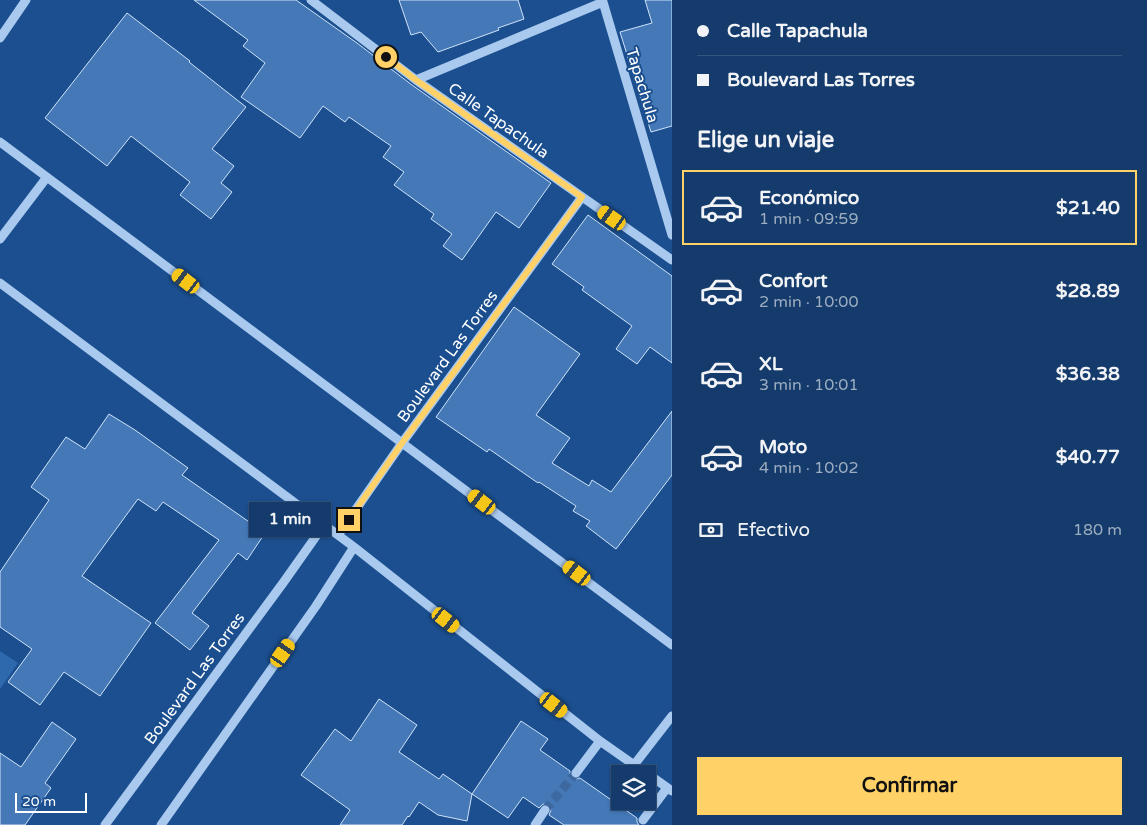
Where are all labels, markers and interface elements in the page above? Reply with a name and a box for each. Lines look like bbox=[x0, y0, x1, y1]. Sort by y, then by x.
text: Calle Tapachula bbox=[727, 20, 868, 42]
street label: Tapachula bbox=[621, 45, 663, 125]
route start bbox=[375, 46, 397, 68]
text: Boulevard Las Torres bbox=[727, 69, 915, 91]
street label: Calle Tapachula bbox=[444, 79, 553, 163]
text: Elige un viaje bbox=[697, 127, 834, 153]
icon: car bbox=[699, 185, 744, 230]
text: Económico bbox=[759, 187, 859, 209]
text: $21.40 bbox=[1056, 197, 1120, 219]
car bbox=[595, 203, 628, 233]
text: 1 min · 09:59 bbox=[759, 209, 858, 229]
car bbox=[169, 266, 202, 296]
icon: car bbox=[699, 268, 744, 313]
text: Confort bbox=[759, 270, 828, 292]
text: $28.89 bbox=[1056, 280, 1120, 302]
street label: Boulevard Las Torres bbox=[393, 287, 502, 426]
text: 2 min · 10:00 bbox=[759, 292, 858, 312]
icon: car bbox=[699, 351, 744, 396]
text: XL bbox=[759, 353, 783, 375]
text: $36.38 bbox=[1056, 363, 1120, 385]
text: 3 min · 10:01 bbox=[759, 375, 858, 395]
icon: car bbox=[699, 434, 744, 479]
text: Moto bbox=[759, 436, 807, 458]
text: $40.77 bbox=[1056, 446, 1120, 468]
text: 4 min · 10:02 bbox=[759, 458, 858, 478]
car bbox=[465, 487, 498, 517]
callout: 1 min bbox=[249, 502, 332, 538]
text: 1 min bbox=[269, 509, 311, 529]
route end bbox=[338, 509, 360, 531]
icon: cash bbox=[697, 516, 725, 544]
text: Efectivo bbox=[737, 519, 810, 541]
text: 180 m bbox=[1073, 520, 1122, 540]
car bbox=[560, 558, 593, 588]
car bbox=[429, 605, 462, 635]
street label: Boulevard Las Torres bbox=[140, 609, 249, 748]
car bbox=[268, 636, 297, 670]
car bbox=[537, 690, 570, 720]
button: Confirmar bbox=[697, 757, 1122, 815]
map controls bbox=[611, 765, 656, 810]
button: layers bbox=[611, 765, 656, 810]
scale bar bbox=[15, 790, 88, 813]
text: 20 m bbox=[22, 793, 56, 810]

